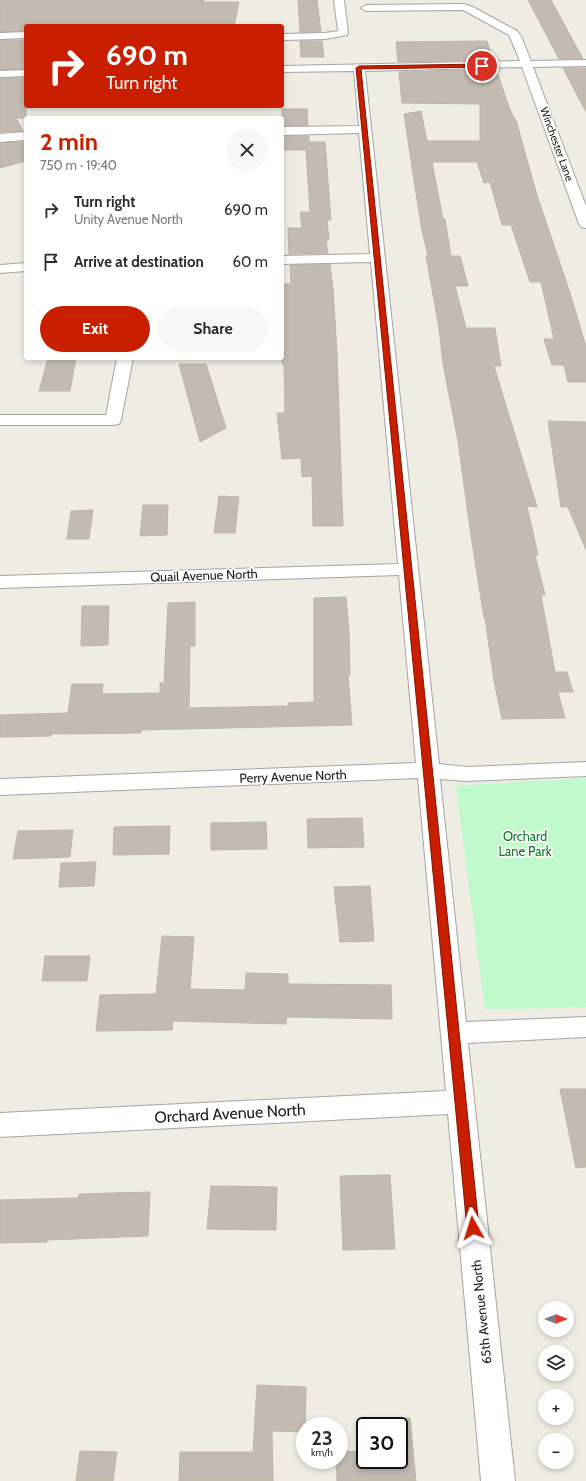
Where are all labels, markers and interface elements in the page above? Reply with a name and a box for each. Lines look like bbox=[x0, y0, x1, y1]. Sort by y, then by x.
text: 690 m bbox=[106, 38, 188, 72]
icon: right bbox=[40, 40, 92, 92]
pin bbox=[465, 49, 499, 83]
icon: arrive bbox=[471, 55, 493, 77]
text: Turn right bbox=[106, 72, 177, 94]
street label: Winchester Lane bbox=[537, 105, 577, 183]
text: 2 min bbox=[40, 127, 98, 156]
button: close bbox=[226, 129, 268, 171]
text: 750 m · 19:40 bbox=[40, 157, 117, 173]
text: Turn right bbox=[74, 193, 135, 211]
icon: right bbox=[40, 199, 62, 221]
text: 690 m bbox=[224, 201, 268, 219]
text: Unity Avenue North bbox=[74, 211, 183, 227]
icon: arrive bbox=[40, 251, 62, 273]
text: Arrive at destination bbox=[74, 253, 204, 271]
text: 60 m bbox=[232, 253, 268, 271]
button: Exit bbox=[40, 306, 150, 352]
button: Share bbox=[158, 306, 268, 352]
street label: Quail Avenue North bbox=[150, 565, 258, 585]
street label: Perry Avenue North bbox=[239, 766, 347, 786]
park label: Orchard Lane Park bbox=[498, 828, 552, 859]
street label: Orchard Avenue North bbox=[154, 1100, 306, 1127]
position arrow bbox=[452, 1207, 494, 1249]
street label: 65th Avenue North bbox=[468, 1259, 494, 1365]
north arrow bbox=[538, 1301, 574, 1337]
map controls bbox=[538, 1301, 574, 1469]
button: layers bbox=[538, 1345, 574, 1381]
button: + bbox=[538, 1389, 574, 1425]
speed limit sign: 30 bbox=[356, 1417, 408, 1469]
text: 23 bbox=[311, 1426, 333, 1450]
button: − bbox=[538, 1433, 574, 1469]
text: km/h bbox=[311, 1446, 333, 1459]

